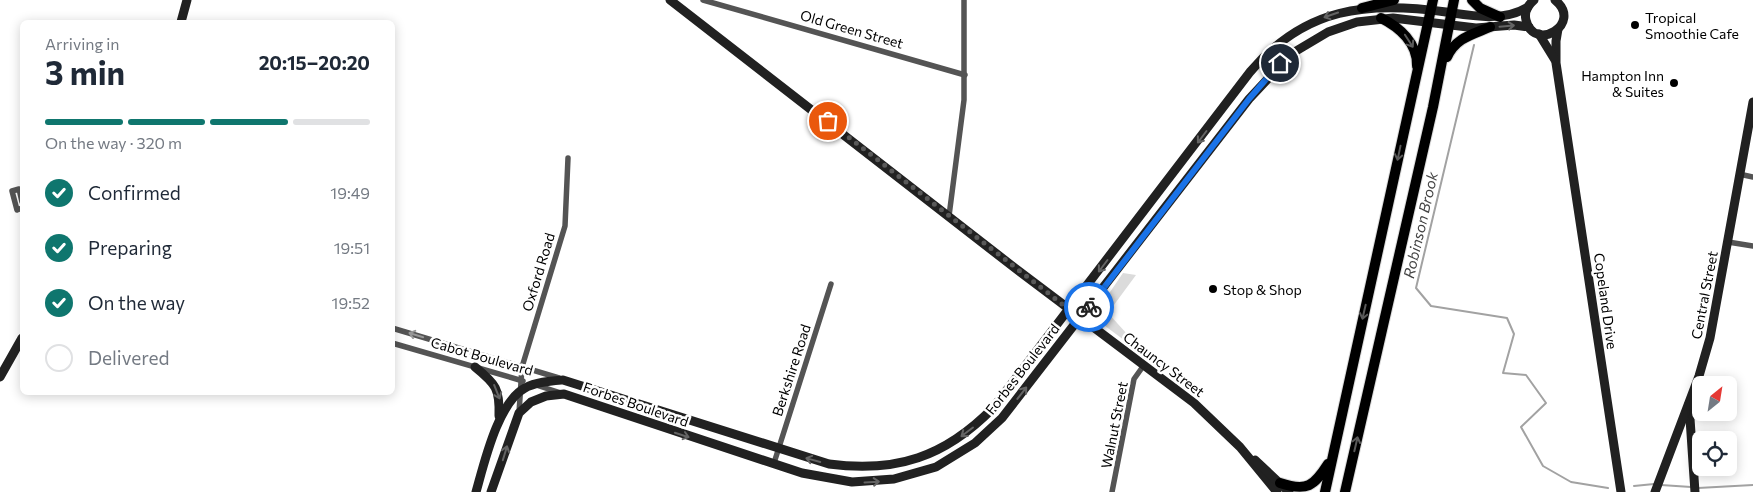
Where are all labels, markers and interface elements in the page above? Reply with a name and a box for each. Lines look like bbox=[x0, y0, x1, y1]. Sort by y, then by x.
street label: Old Green Street bbox=[799, 6, 906, 52]
place label: Tropical Smoothie Cafe bbox=[1645, 9, 1739, 42]
one-way arrow bbox=[1323, 11, 1339, 21]
marker: Tropical Smoothie Cafe bbox=[1629, 19, 1641, 31]
one-way arrow bbox=[1499, 21, 1515, 30]
text: Arriving in bbox=[45, 34, 119, 53]
one-way arrow bbox=[1403, 34, 1414, 48]
pin bbox=[1259, 42, 1301, 84]
icon: home bbox=[1266, 49, 1294, 77]
text: 20:15–20:20 bbox=[259, 51, 370, 74]
text: 3 min bbox=[45, 52, 125, 92]
place label: Hampton Inn & Suites bbox=[1581, 67, 1664, 100]
marker: Hampton Inn & Suites bbox=[1668, 77, 1680, 89]
pin bbox=[807, 100, 849, 142]
icon: bag bbox=[814, 107, 842, 135]
one-way arrow bbox=[1197, 130, 1207, 144]
text: On the way · 320 m bbox=[45, 133, 182, 152]
one-way arrow bbox=[1394, 145, 1403, 161]
water label: Robinson Brook bbox=[1399, 169, 1441, 280]
icon: check bbox=[45, 179, 73, 207]
text: Confirmed bbox=[88, 181, 181, 204]
text: 19:49 bbox=[330, 183, 370, 202]
street label: Oxford Road bbox=[518, 231, 558, 313]
icon: check bbox=[45, 234, 73, 262]
text: Preparing bbox=[88, 236, 172, 259]
text: 19:51 bbox=[334, 238, 370, 257]
street label: Central Street bbox=[1687, 249, 1721, 340]
street label: Copeland Drive bbox=[1591, 252, 1621, 350]
one-way arrow bbox=[1097, 259, 1108, 272]
place label: Stop & Shop bbox=[1223, 281, 1302, 298]
courier bbox=[1064, 282, 1114, 332]
marker: Stop & Shop bbox=[1207, 283, 1219, 295]
icon: check bbox=[45, 289, 73, 317]
text: On the way bbox=[88, 291, 185, 314]
text: 19:52 bbox=[332, 293, 370, 312]
icon: bike bbox=[1075, 293, 1103, 321]
one-way arrow bbox=[1359, 303, 1368, 319]
street label: Forbes Boulevard bbox=[981, 320, 1063, 418]
street label: Berkshire Road bbox=[768, 322, 814, 418]
street label: Chauncy Street bbox=[1120, 328, 1208, 400]
one-way arrow bbox=[408, 330, 424, 340]
street label: Cabot Boulevard bbox=[429, 333, 535, 379]
text: Delivered bbox=[88, 346, 169, 369]
north arrow bbox=[1692, 376, 1738, 421]
map controls bbox=[1692, 376, 1737, 476]
street label: Forbes Boulevard bbox=[581, 378, 691, 430]
street label: Walnut Street bbox=[1097, 380, 1131, 470]
one-way arrow bbox=[493, 384, 502, 399]
one-way arrow bbox=[1016, 387, 1027, 400]
one-way arrow bbox=[960, 427, 974, 437]
one-way arrow bbox=[674, 430, 690, 440]
button: locate bbox=[1692, 431, 1737, 476]
one-way arrow bbox=[1352, 437, 1361, 453]
one-way arrow bbox=[500, 445, 510, 461]
one-way arrow bbox=[806, 455, 822, 464]
one-way arrow bbox=[864, 477, 880, 486]

